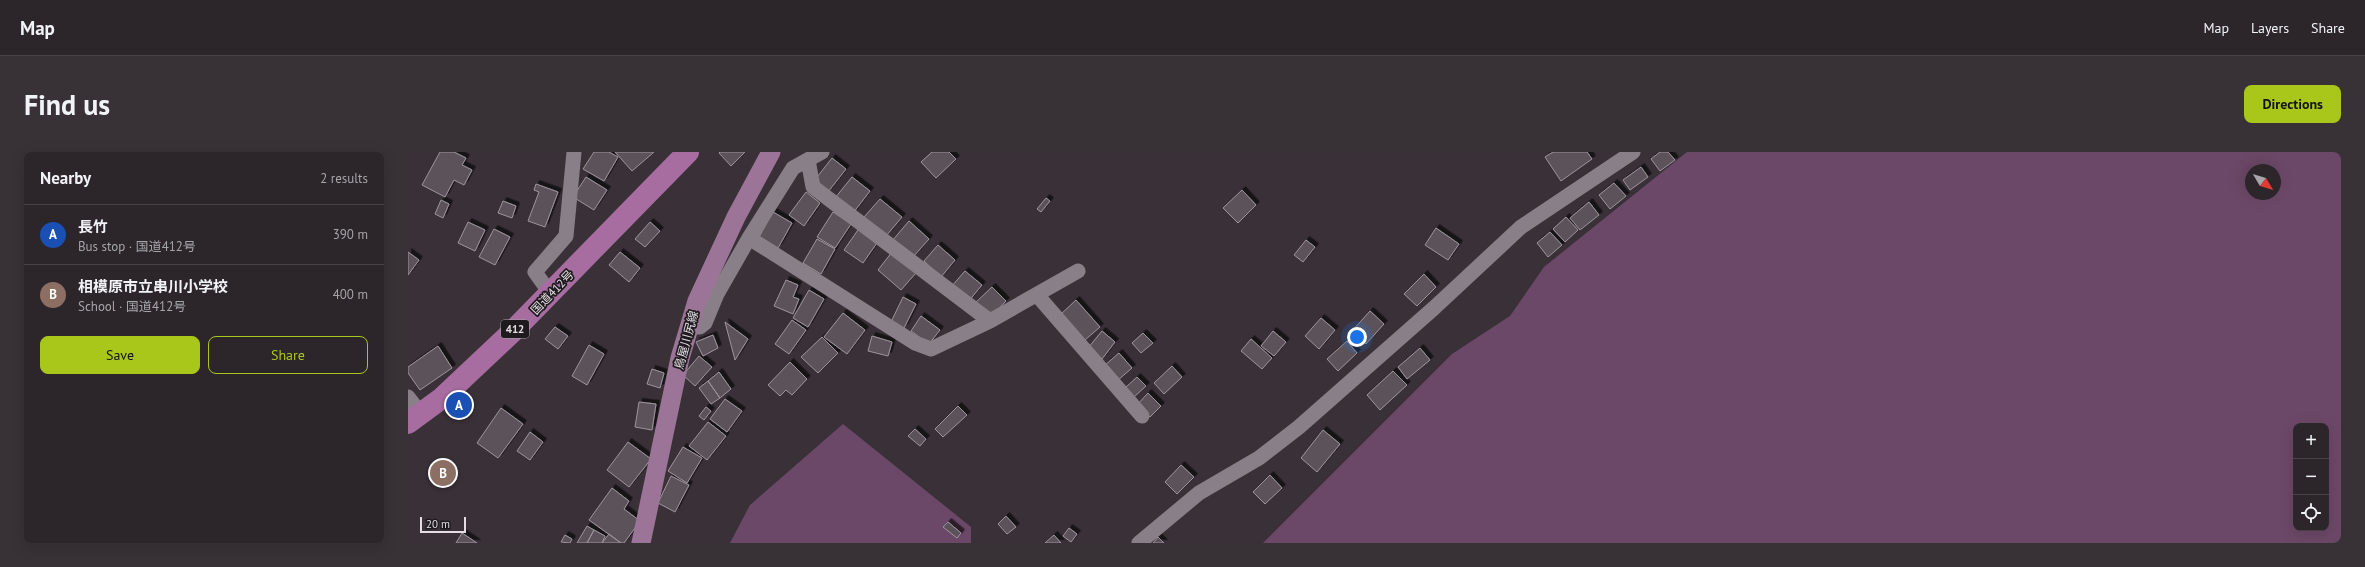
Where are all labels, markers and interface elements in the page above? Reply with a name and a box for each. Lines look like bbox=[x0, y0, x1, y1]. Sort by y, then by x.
text: Map bbox=[20, 16, 55, 40]
text: Map bbox=[2203, 19, 2229, 37]
text: Layers bbox=[2251, 19, 2289, 37]
text: Share bbox=[2311, 19, 2345, 37]
button: Directions bbox=[2244, 85, 2341, 123]
text: Find us bbox=[24, 86, 110, 123]
north arrow bbox=[2245, 164, 2281, 200]
text: Nearby bbox=[40, 167, 91, 189]
text: 2 results bbox=[320, 170, 368, 187]
text: 長竹 bbox=[78, 217, 108, 236]
text: A bbox=[49, 226, 57, 243]
text: 390 m bbox=[333, 226, 368, 243]
text: Bus stop · 国道412号 bbox=[78, 238, 196, 255]
street label: 国道412号 bbox=[527, 267, 577, 317]
text: 相模原市立串川小学校 bbox=[78, 277, 228, 296]
text: B bbox=[49, 286, 57, 303]
text: 400 m bbox=[333, 286, 368, 303]
text: School · 国道412号 bbox=[78, 298, 186, 315]
street label: 鳥屋川尻線 bbox=[671, 309, 701, 371]
road number: 412 bbox=[501, 320, 529, 338]
your location bbox=[1347, 327, 1367, 347]
button: Save bbox=[40, 336, 200, 374]
button: Share bbox=[208, 336, 368, 374]
pin: A bbox=[446, 390, 472, 420]
map controls bbox=[2293, 423, 2329, 531]
button: + bbox=[2293, 423, 2329, 459]
pin: B bbox=[430, 458, 456, 488]
button: − bbox=[2293, 459, 2329, 495]
button: locate bbox=[2293, 495, 2329, 531]
scale bar bbox=[420, 515, 466, 534]
text: 20 m bbox=[426, 517, 450, 531]

